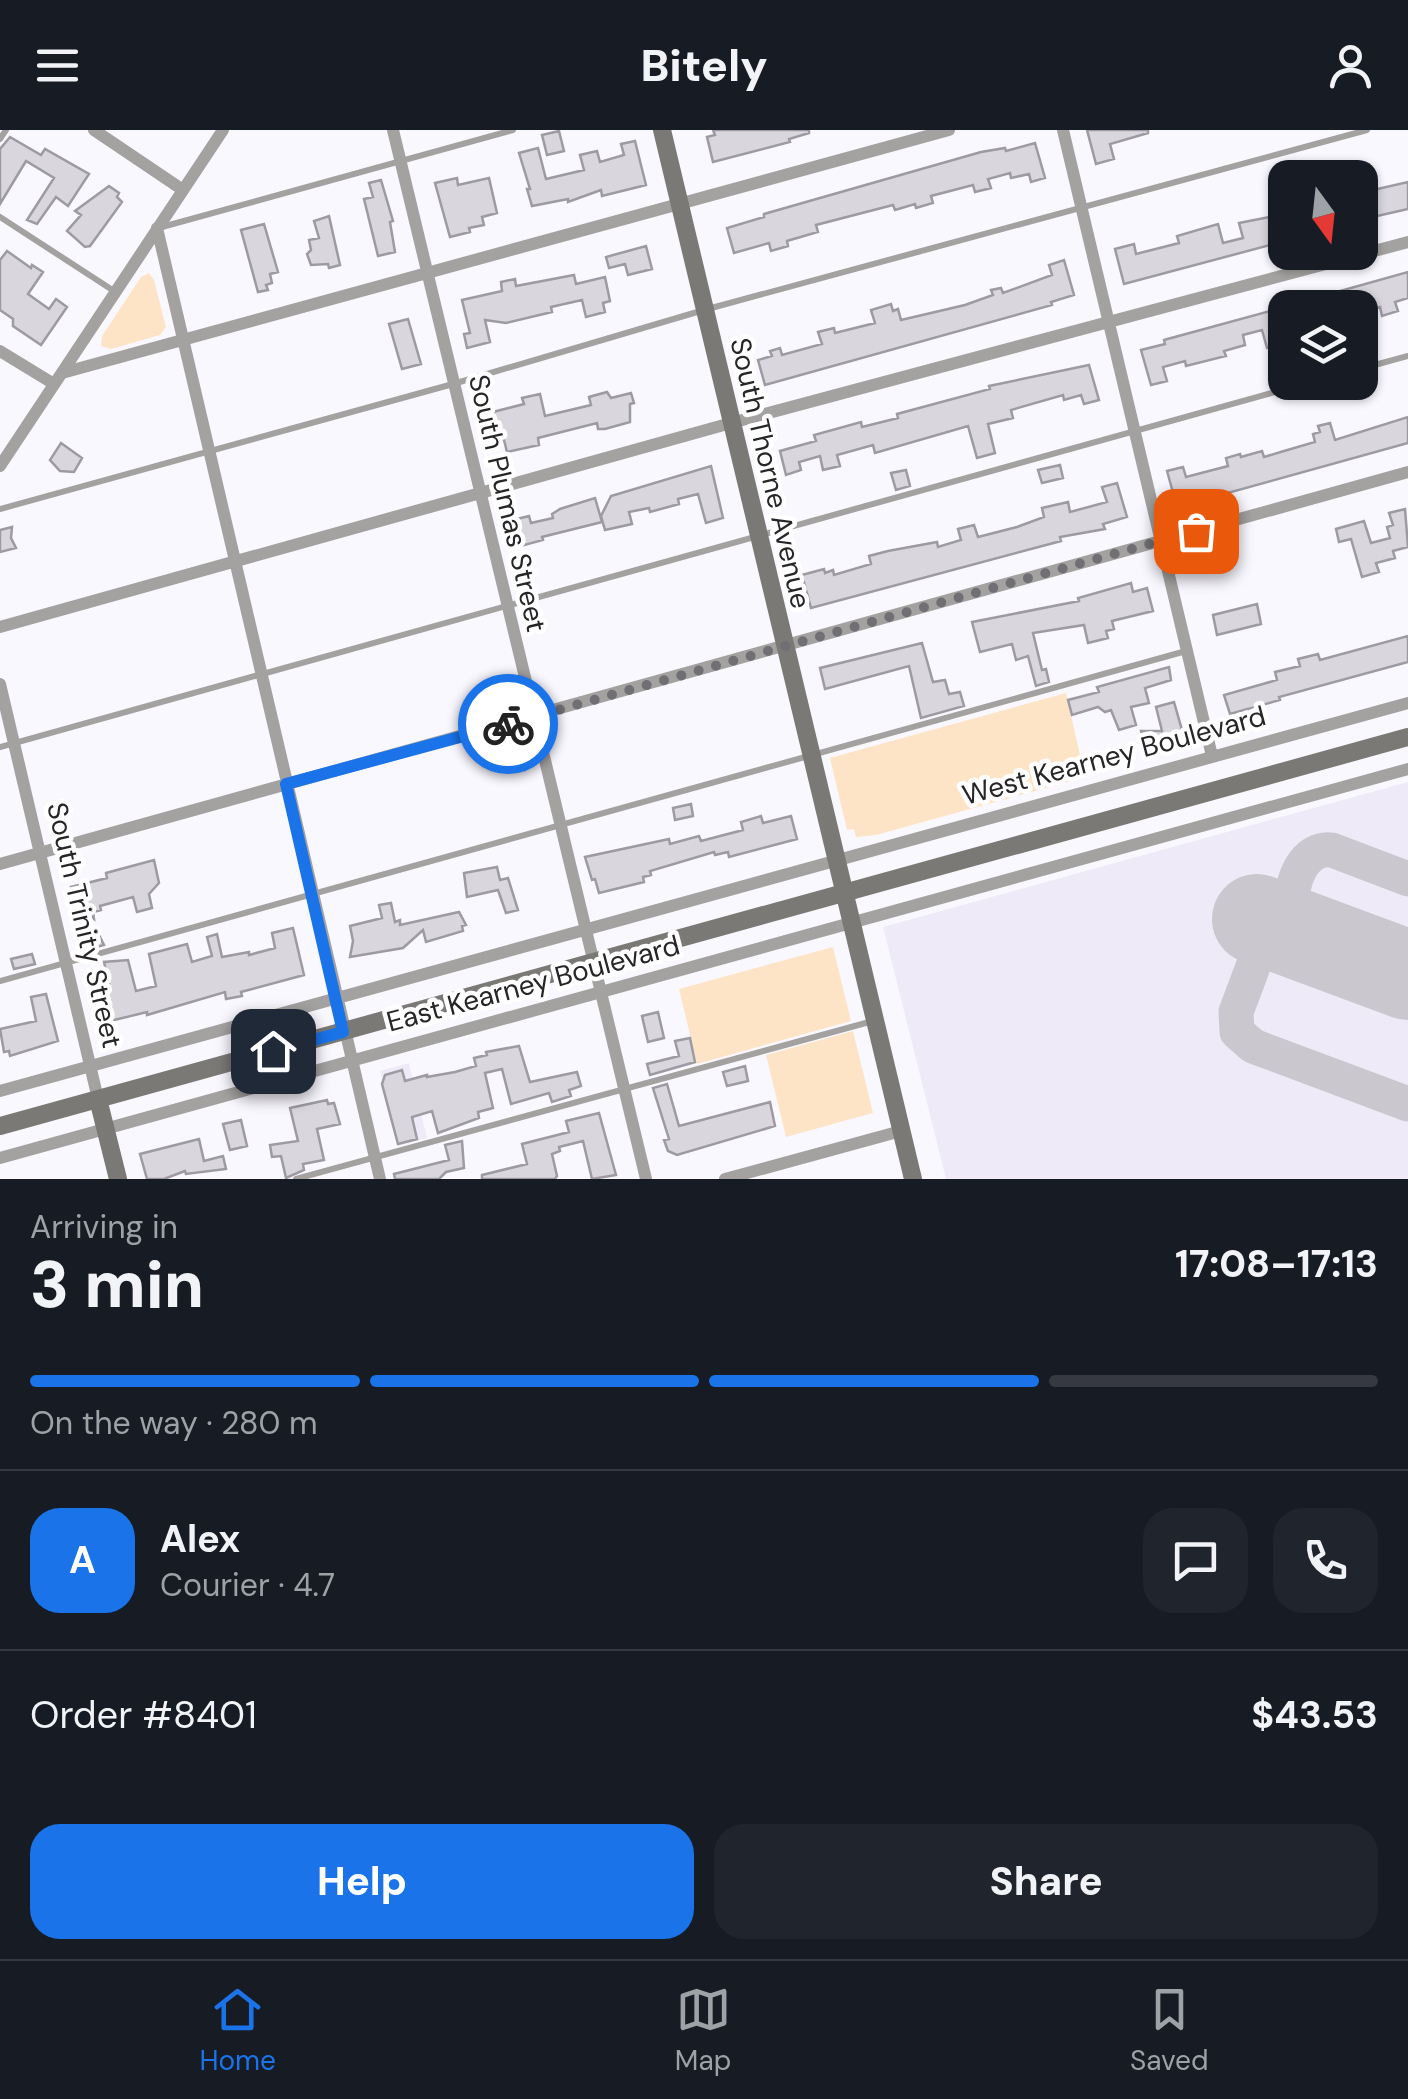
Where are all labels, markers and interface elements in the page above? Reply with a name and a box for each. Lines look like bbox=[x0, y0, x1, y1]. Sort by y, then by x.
text: Bitely bbox=[640, 36, 768, 95]
icon: menu bbox=[30, 38, 85, 93]
icon: person bbox=[1323, 38, 1378, 93]
north arrow bbox=[1268, 160, 1378, 270]
map controls bbox=[1268, 160, 1378, 400]
button: layers bbox=[1268, 290, 1378, 400]
street label: South Thorne Avenue bbox=[721, 334, 820, 612]
street label: South Plumas Street bbox=[460, 371, 555, 635]
pin bbox=[1154, 489, 1239, 574]
icon: bag bbox=[1169, 504, 1224, 559]
courier bbox=[458, 674, 558, 774]
icon: bike bbox=[481, 697, 536, 752]
street label: West Kearney Boulevard bbox=[958, 697, 1270, 814]
street label: South Trinity Street bbox=[38, 799, 131, 1051]
street label: East Kearney Boulevard bbox=[382, 927, 684, 1040]
pin bbox=[231, 1009, 316, 1094]
icon: home bbox=[246, 1024, 301, 1079]
text: Arriving in bbox=[30, 1206, 178, 1248]
text: 17:08–17:13 bbox=[1175, 1239, 1378, 1289]
text: 3 min bbox=[30, 1243, 204, 1327]
text: On the way · 280 m bbox=[30, 1402, 317, 1444]
button: chat bbox=[1143, 1508, 1248, 1613]
button: phone bbox=[1273, 1508, 1378, 1613]
text: Alex bbox=[160, 1514, 240, 1564]
text: A bbox=[69, 1535, 96, 1585]
text: Courier · 4.7 bbox=[160, 1564, 335, 1606]
text: Order #8401 bbox=[30, 1690, 257, 1740]
text: $43.53 bbox=[1251, 1690, 1378, 1740]
button: Help bbox=[30, 1824, 694, 1939]
button: Share bbox=[714, 1824, 1378, 1939]
tab: Home bbox=[199, 1982, 276, 2079]
tab: Map bbox=[675, 1982, 731, 2079]
tab: Saved bbox=[1130, 1982, 1209, 2079]

